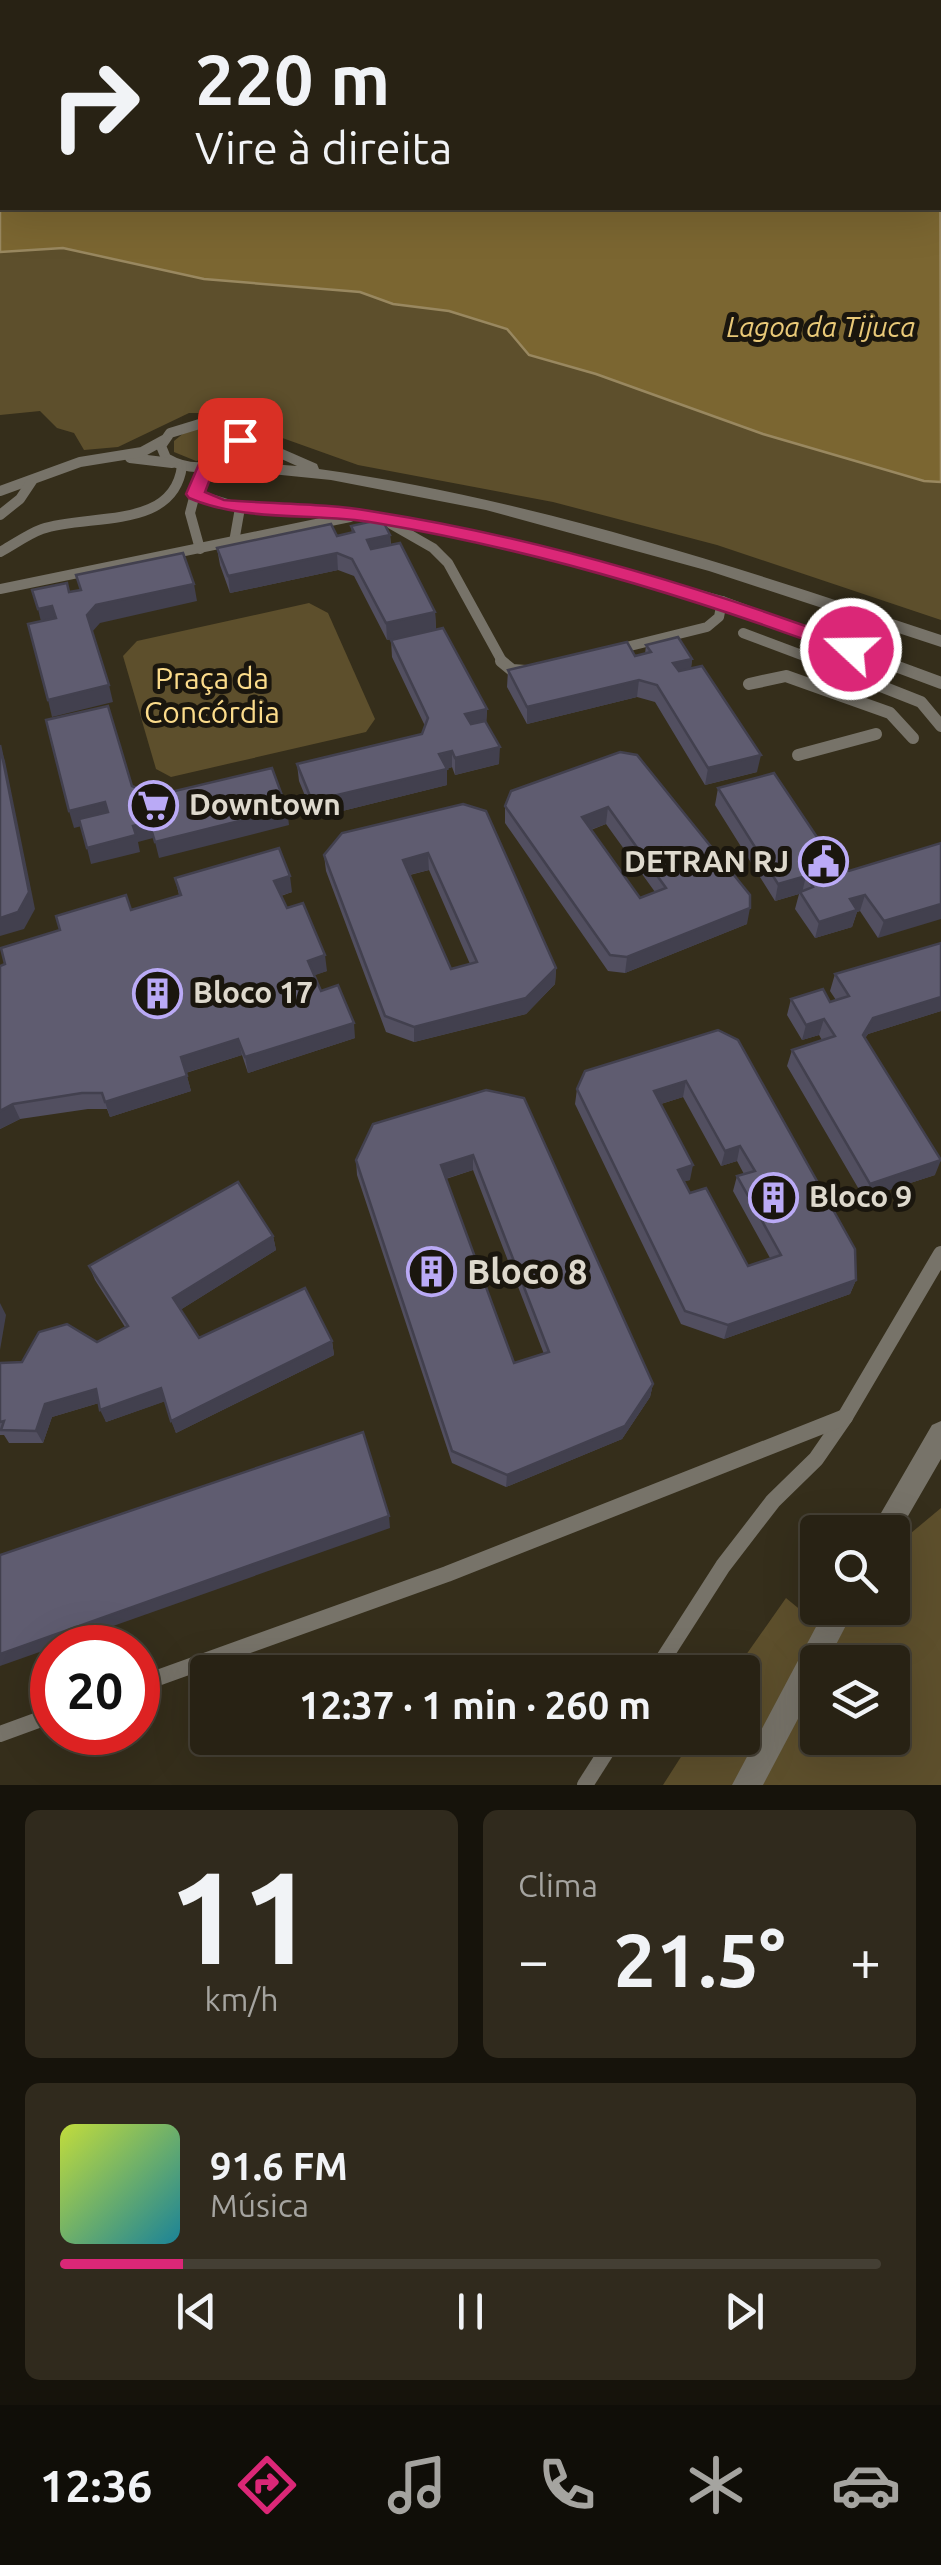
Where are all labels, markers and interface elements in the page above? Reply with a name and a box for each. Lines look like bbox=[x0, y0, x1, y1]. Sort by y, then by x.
icon: right bbox=[30, 40, 160, 170]
text: 220 m bbox=[195, 40, 390, 118]
text: Vire à direita bbox=[195, 122, 452, 173]
water label: Lagoa da Tijuca bbox=[727, 311, 915, 342]
pin bbox=[198, 398, 283, 483]
icon: arrive bbox=[213, 413, 268, 468]
position arrow bbox=[799, 597, 903, 701]
park label: Praça da Concórdia bbox=[144, 661, 280, 729]
supermarket icon: Downtown bbox=[128, 779, 180, 831]
place label: Downtown bbox=[189, 787, 341, 821]
public building icon: DETRAN RJ bbox=[798, 836, 850, 888]
place label: DETRAN RJ bbox=[624, 844, 789, 878]
building icon: Bloco 17 bbox=[132, 967, 184, 1019]
place label: Bloco 17 bbox=[193, 975, 313, 1009]
building icon: Bloco 9 bbox=[748, 1171, 800, 1223]
place label: Bloco 9 bbox=[809, 1179, 912, 1213]
building icon: Bloco 8 bbox=[406, 1246, 458, 1298]
place label: Bloco 8 bbox=[467, 1251, 588, 1291]
map controls bbox=[800, 1515, 910, 1755]
button: search bbox=[800, 1515, 910, 1625]
speed limit sign: 20 bbox=[30, 1625, 160, 1755]
button: layers bbox=[800, 1645, 910, 1755]
text: 12:37 · 1 min · 260 m bbox=[299, 1684, 651, 1726]
text: 11 bbox=[168, 1843, 315, 1989]
text: Clima bbox=[518, 1867, 598, 1903]
text: 21.5° bbox=[614, 1917, 785, 2001]
text: − bbox=[518, 1929, 549, 1990]
text: + bbox=[850, 1929, 881, 1990]
text: km/h bbox=[205, 1981, 278, 2017]
text: 91.6 FM bbox=[210, 2145, 348, 2187]
text: Música bbox=[210, 2187, 309, 2223]
icon: previous bbox=[169, 2284, 224, 2339]
icon: pause bbox=[443, 2284, 498, 2339]
icon: next bbox=[717, 2284, 772, 2339]
icon: directions bbox=[232, 2450, 302, 2520]
icon: music bbox=[382, 2450, 452, 2520]
icon: phone bbox=[532, 2450, 602, 2520]
icon: climate bbox=[681, 2450, 751, 2520]
icon: car bbox=[831, 2450, 901, 2520]
text: 12:36 bbox=[40, 2460, 152, 2511]

